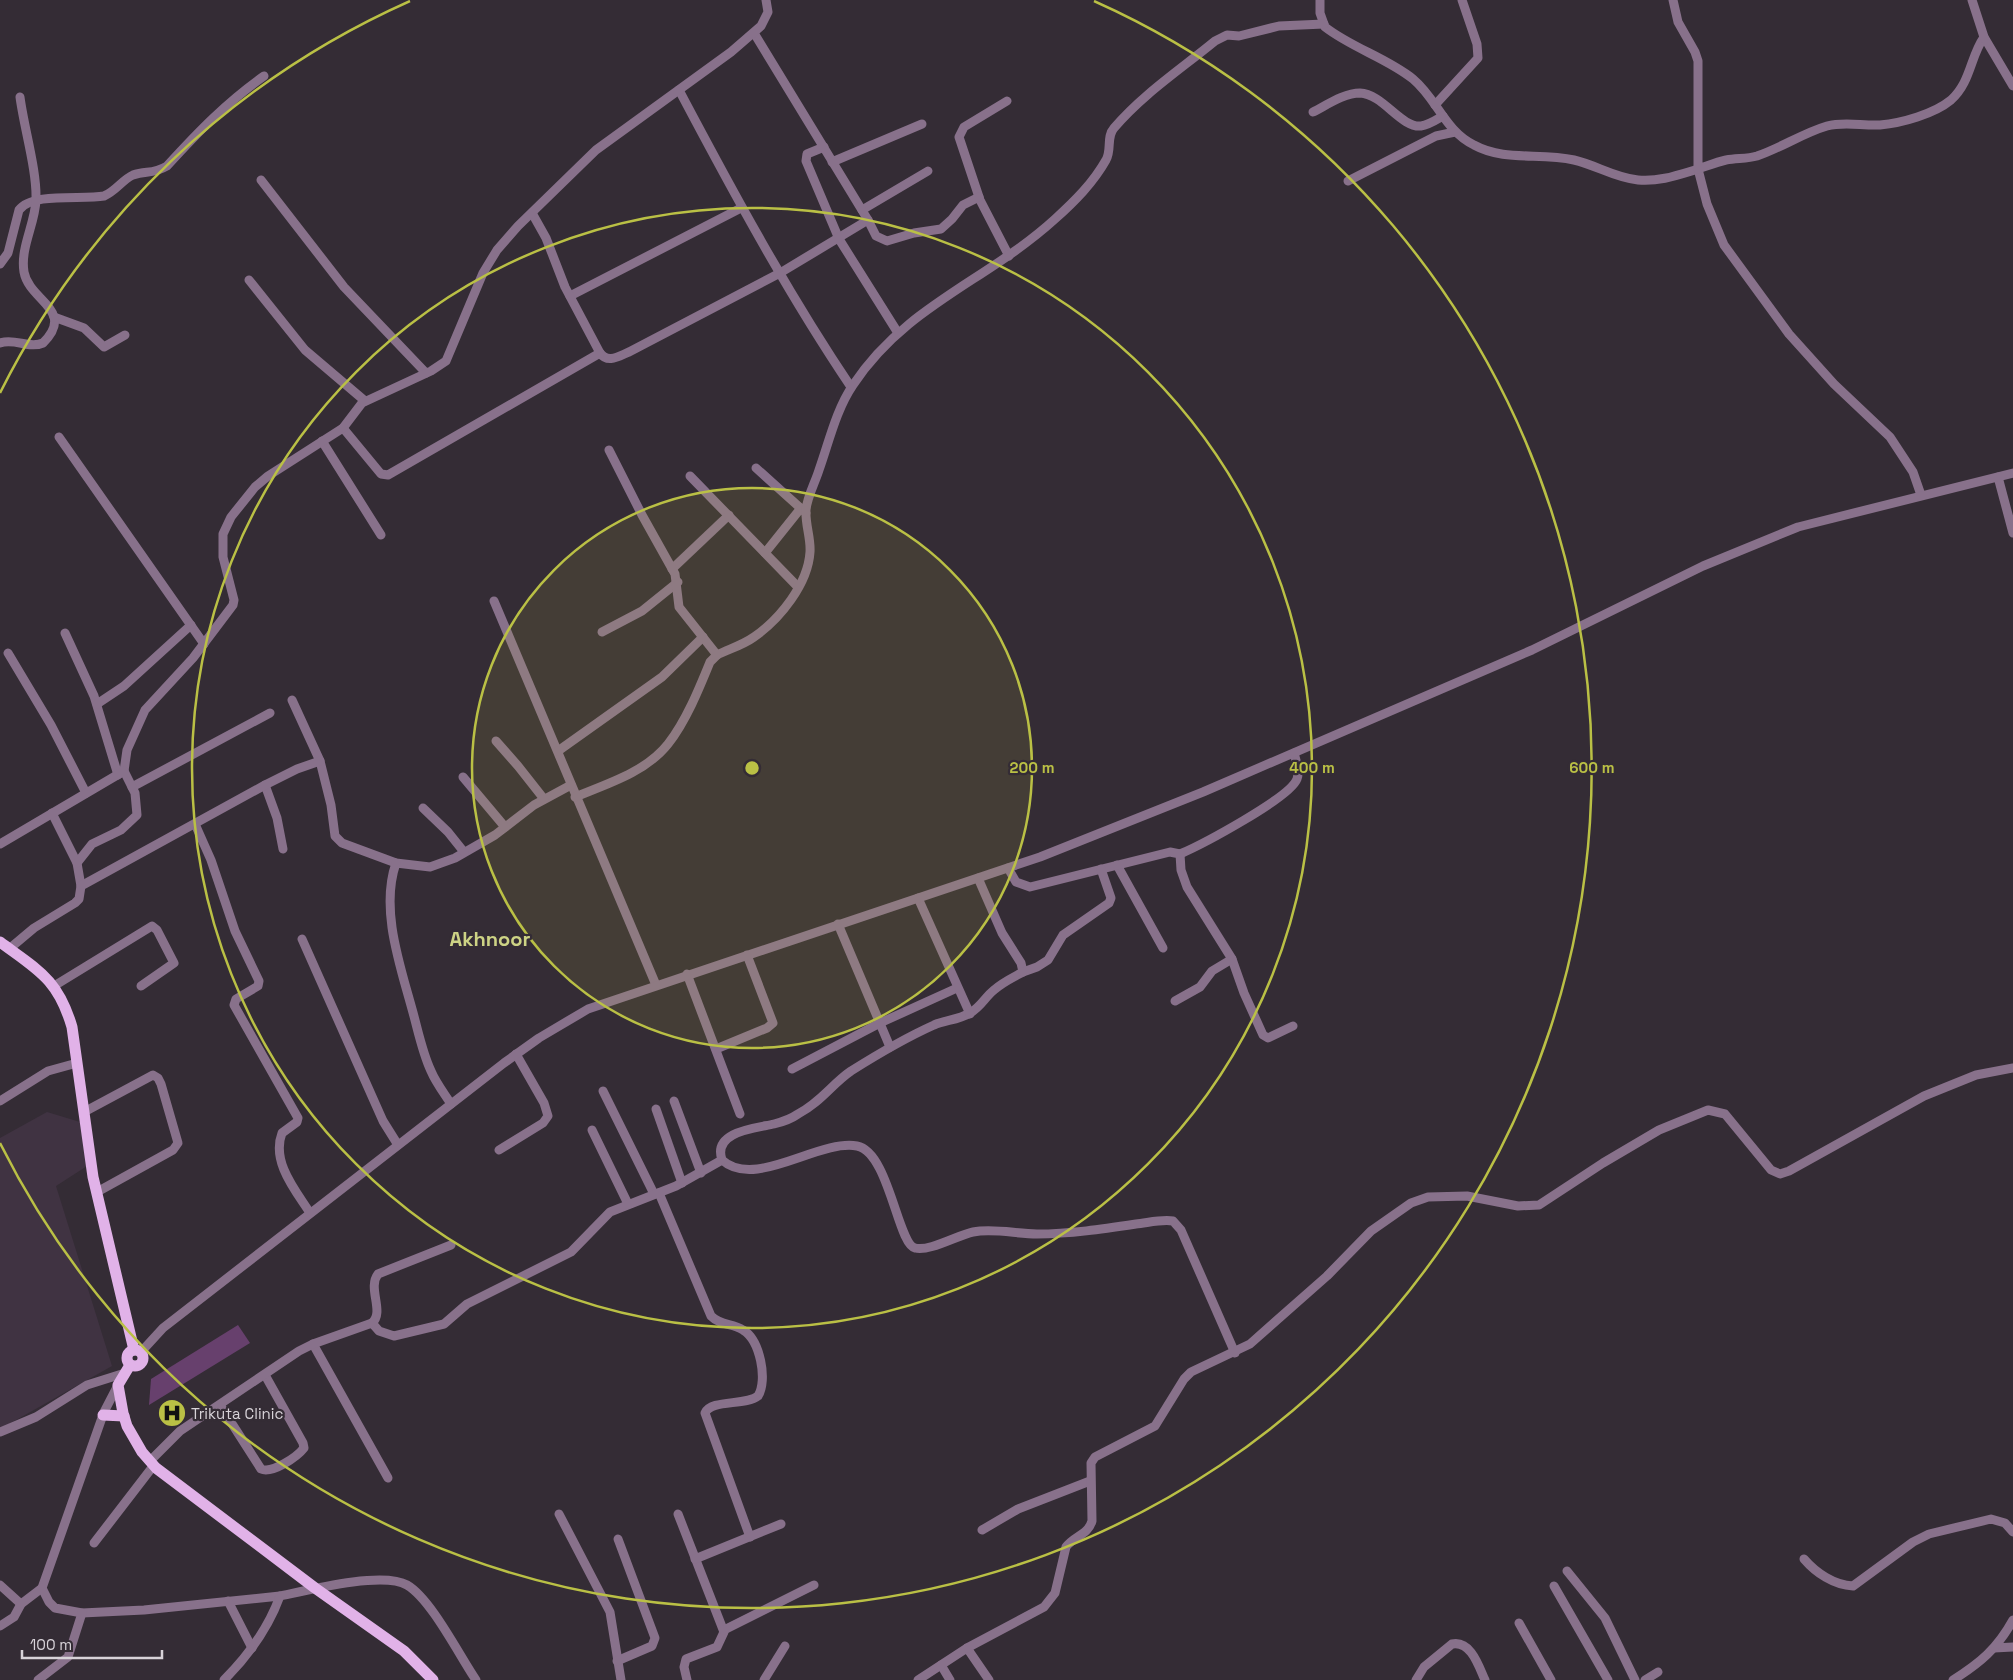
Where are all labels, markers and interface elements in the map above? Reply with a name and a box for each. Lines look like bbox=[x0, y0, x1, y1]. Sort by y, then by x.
text: 200 m bbox=[1010, 758, 1054, 777]
text: 400 m bbox=[1289, 758, 1335, 777]
text: 600 m bbox=[1569, 758, 1615, 777]
centre of rings bbox=[743, 759, 761, 777]
district label: Akhnoor bbox=[450, 926, 531, 952]
hospital icon: Trikuta Clinic bbox=[157, 1398, 187, 1428]
place label: Trikuta Clinic bbox=[191, 1404, 283, 1423]
scale bar bbox=[22, 1628, 162, 1660]
text: 100 m bbox=[30, 1635, 72, 1654]

